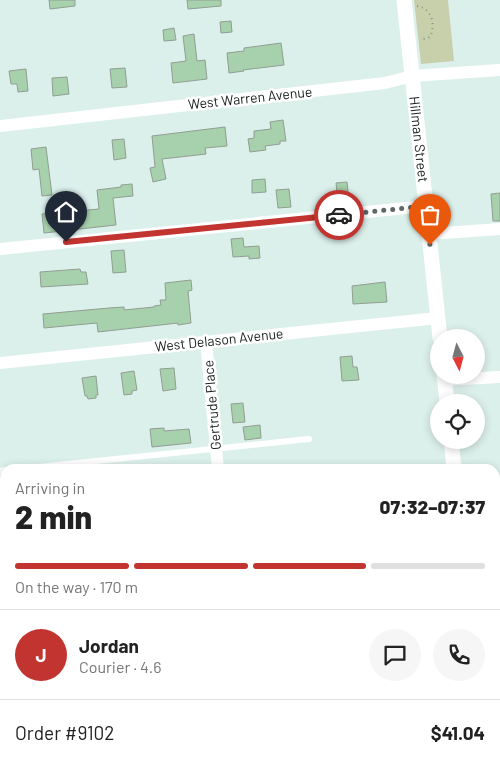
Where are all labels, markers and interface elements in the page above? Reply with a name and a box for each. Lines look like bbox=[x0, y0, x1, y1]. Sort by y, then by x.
street label: West Warren Avenue bbox=[187, 83, 313, 112]
street label: Hillman Street bbox=[406, 95, 432, 183]
courier bbox=[314, 190, 364, 240]
pin bbox=[45, 191, 87, 242]
pin bbox=[409, 194, 451, 245]
icon: home bbox=[52, 198, 80, 226]
icon: car bbox=[325, 201, 353, 229]
icon: bag bbox=[416, 201, 444, 229]
street label: West Delason Avenue bbox=[154, 324, 284, 355]
north arrow bbox=[430, 329, 485, 384]
map controls bbox=[430, 329, 485, 449]
street label: Gertrude Place bbox=[199, 359, 224, 451]
button: locate bbox=[430, 394, 485, 449]
text: Arriving in bbox=[15, 478, 85, 497]
text: 07:32–07:37 bbox=[380, 495, 485, 518]
text: 2 min bbox=[15, 497, 92, 535]
text: On the way · 170 m bbox=[15, 577, 138, 596]
button: chat bbox=[369, 629, 421, 681]
button: phone bbox=[433, 629, 485, 681]
text: Jordan bbox=[79, 634, 139, 657]
text: J bbox=[35, 643, 47, 666]
text: Courier · 4.6 bbox=[79, 657, 162, 676]
text: Order #9102 bbox=[15, 721, 114, 744]
text: $41.04 bbox=[431, 721, 485, 744]

